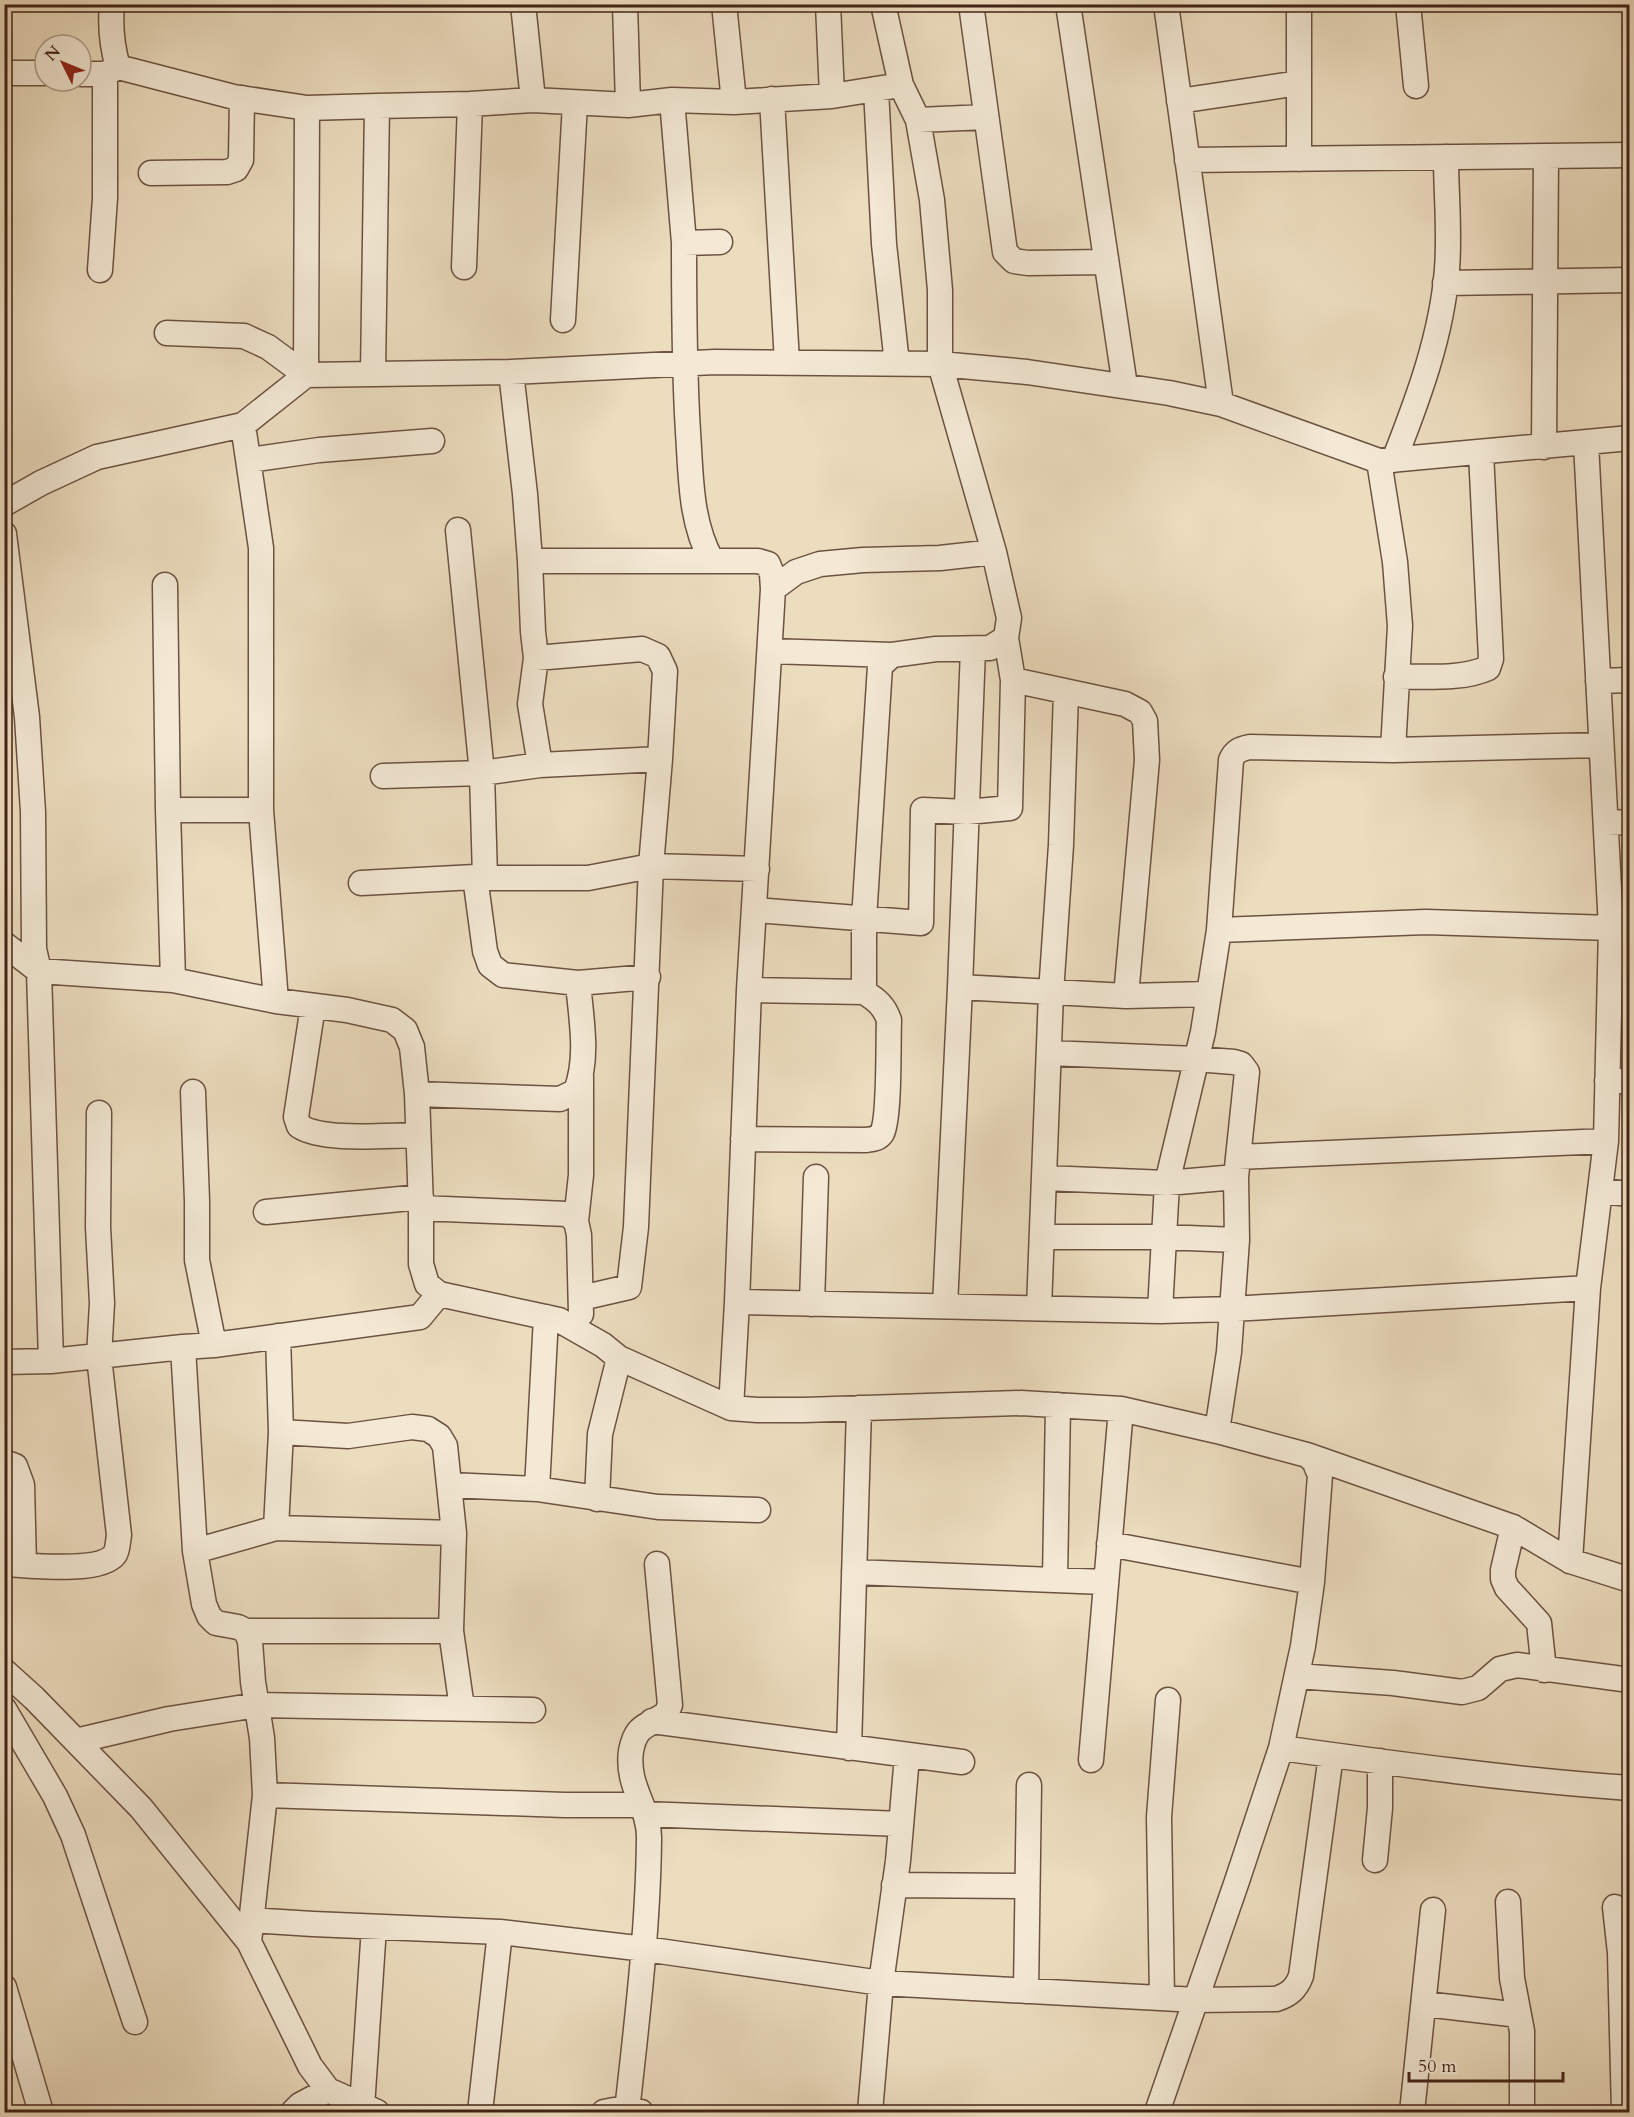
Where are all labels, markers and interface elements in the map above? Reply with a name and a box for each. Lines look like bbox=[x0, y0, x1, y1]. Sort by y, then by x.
north arrow bbox=[33, 33, 93, 93]
text: N bbox=[40, 41, 66, 66]
scale bar bbox=[1409, 2045, 1564, 2083]
text: 50 m bbox=[1418, 2054, 1457, 2079]

